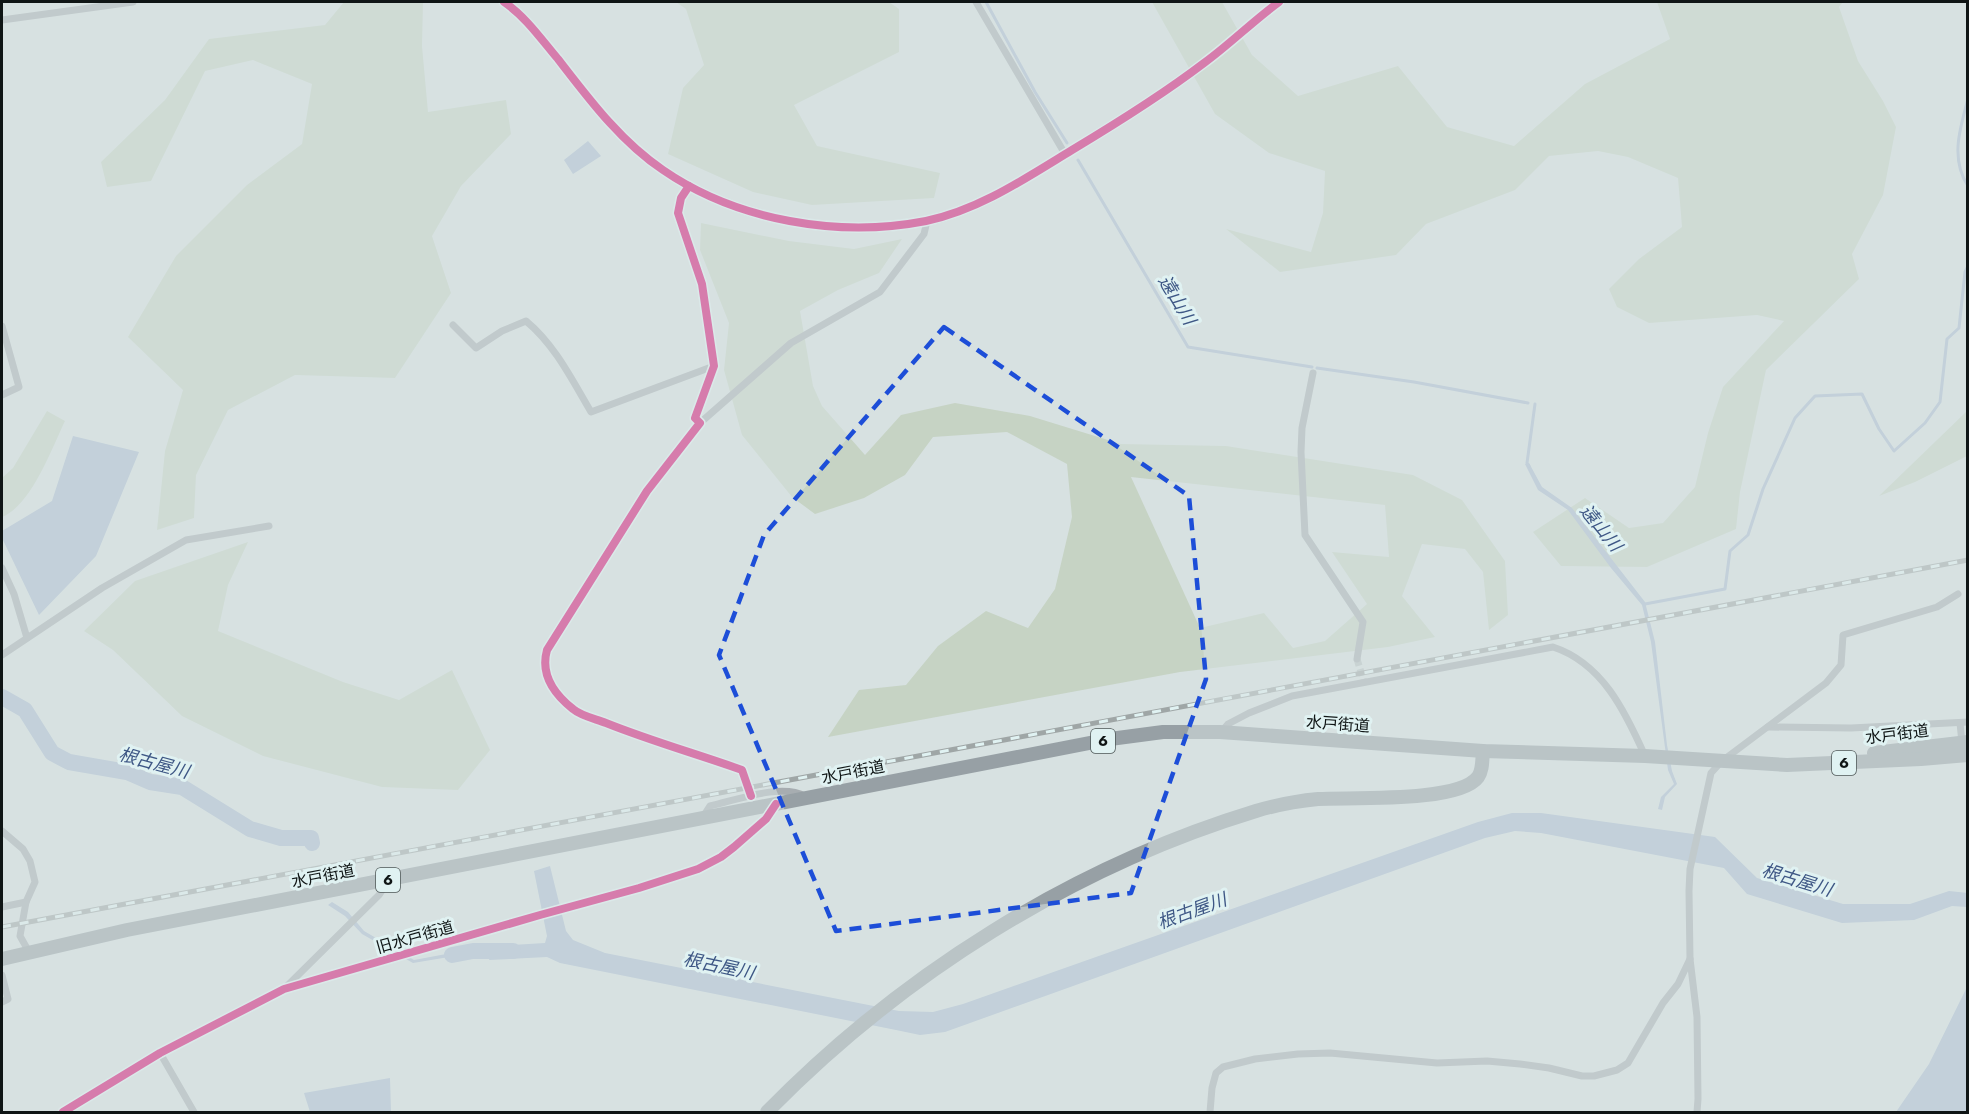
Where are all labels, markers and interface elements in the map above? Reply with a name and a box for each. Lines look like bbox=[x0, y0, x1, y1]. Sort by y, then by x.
water label: 遠山川 bbox=[1152, 270, 1203, 332]
water label: 遠山川 bbox=[1574, 499, 1629, 559]
street label: 水戸街道 bbox=[1305, 710, 1371, 738]
street label: 水戸街道 bbox=[1864, 719, 1930, 749]
road number: 6 bbox=[1091, 729, 1115, 753]
water label: 根古屋川 bbox=[116, 741, 194, 785]
road number: 6 bbox=[1832, 751, 1856, 775]
street label: 水戸街道 bbox=[819, 755, 887, 789]
water label: 根古屋川 bbox=[1759, 857, 1837, 904]
street label: 水戸街道 bbox=[289, 859, 357, 893]
road number: 6 bbox=[376, 868, 400, 892]
water label: 根古屋川 bbox=[1154, 886, 1232, 936]
street label: 旧水戸街道 bbox=[373, 915, 457, 959]
water label: 根古屋川 bbox=[681, 946, 759, 987]

